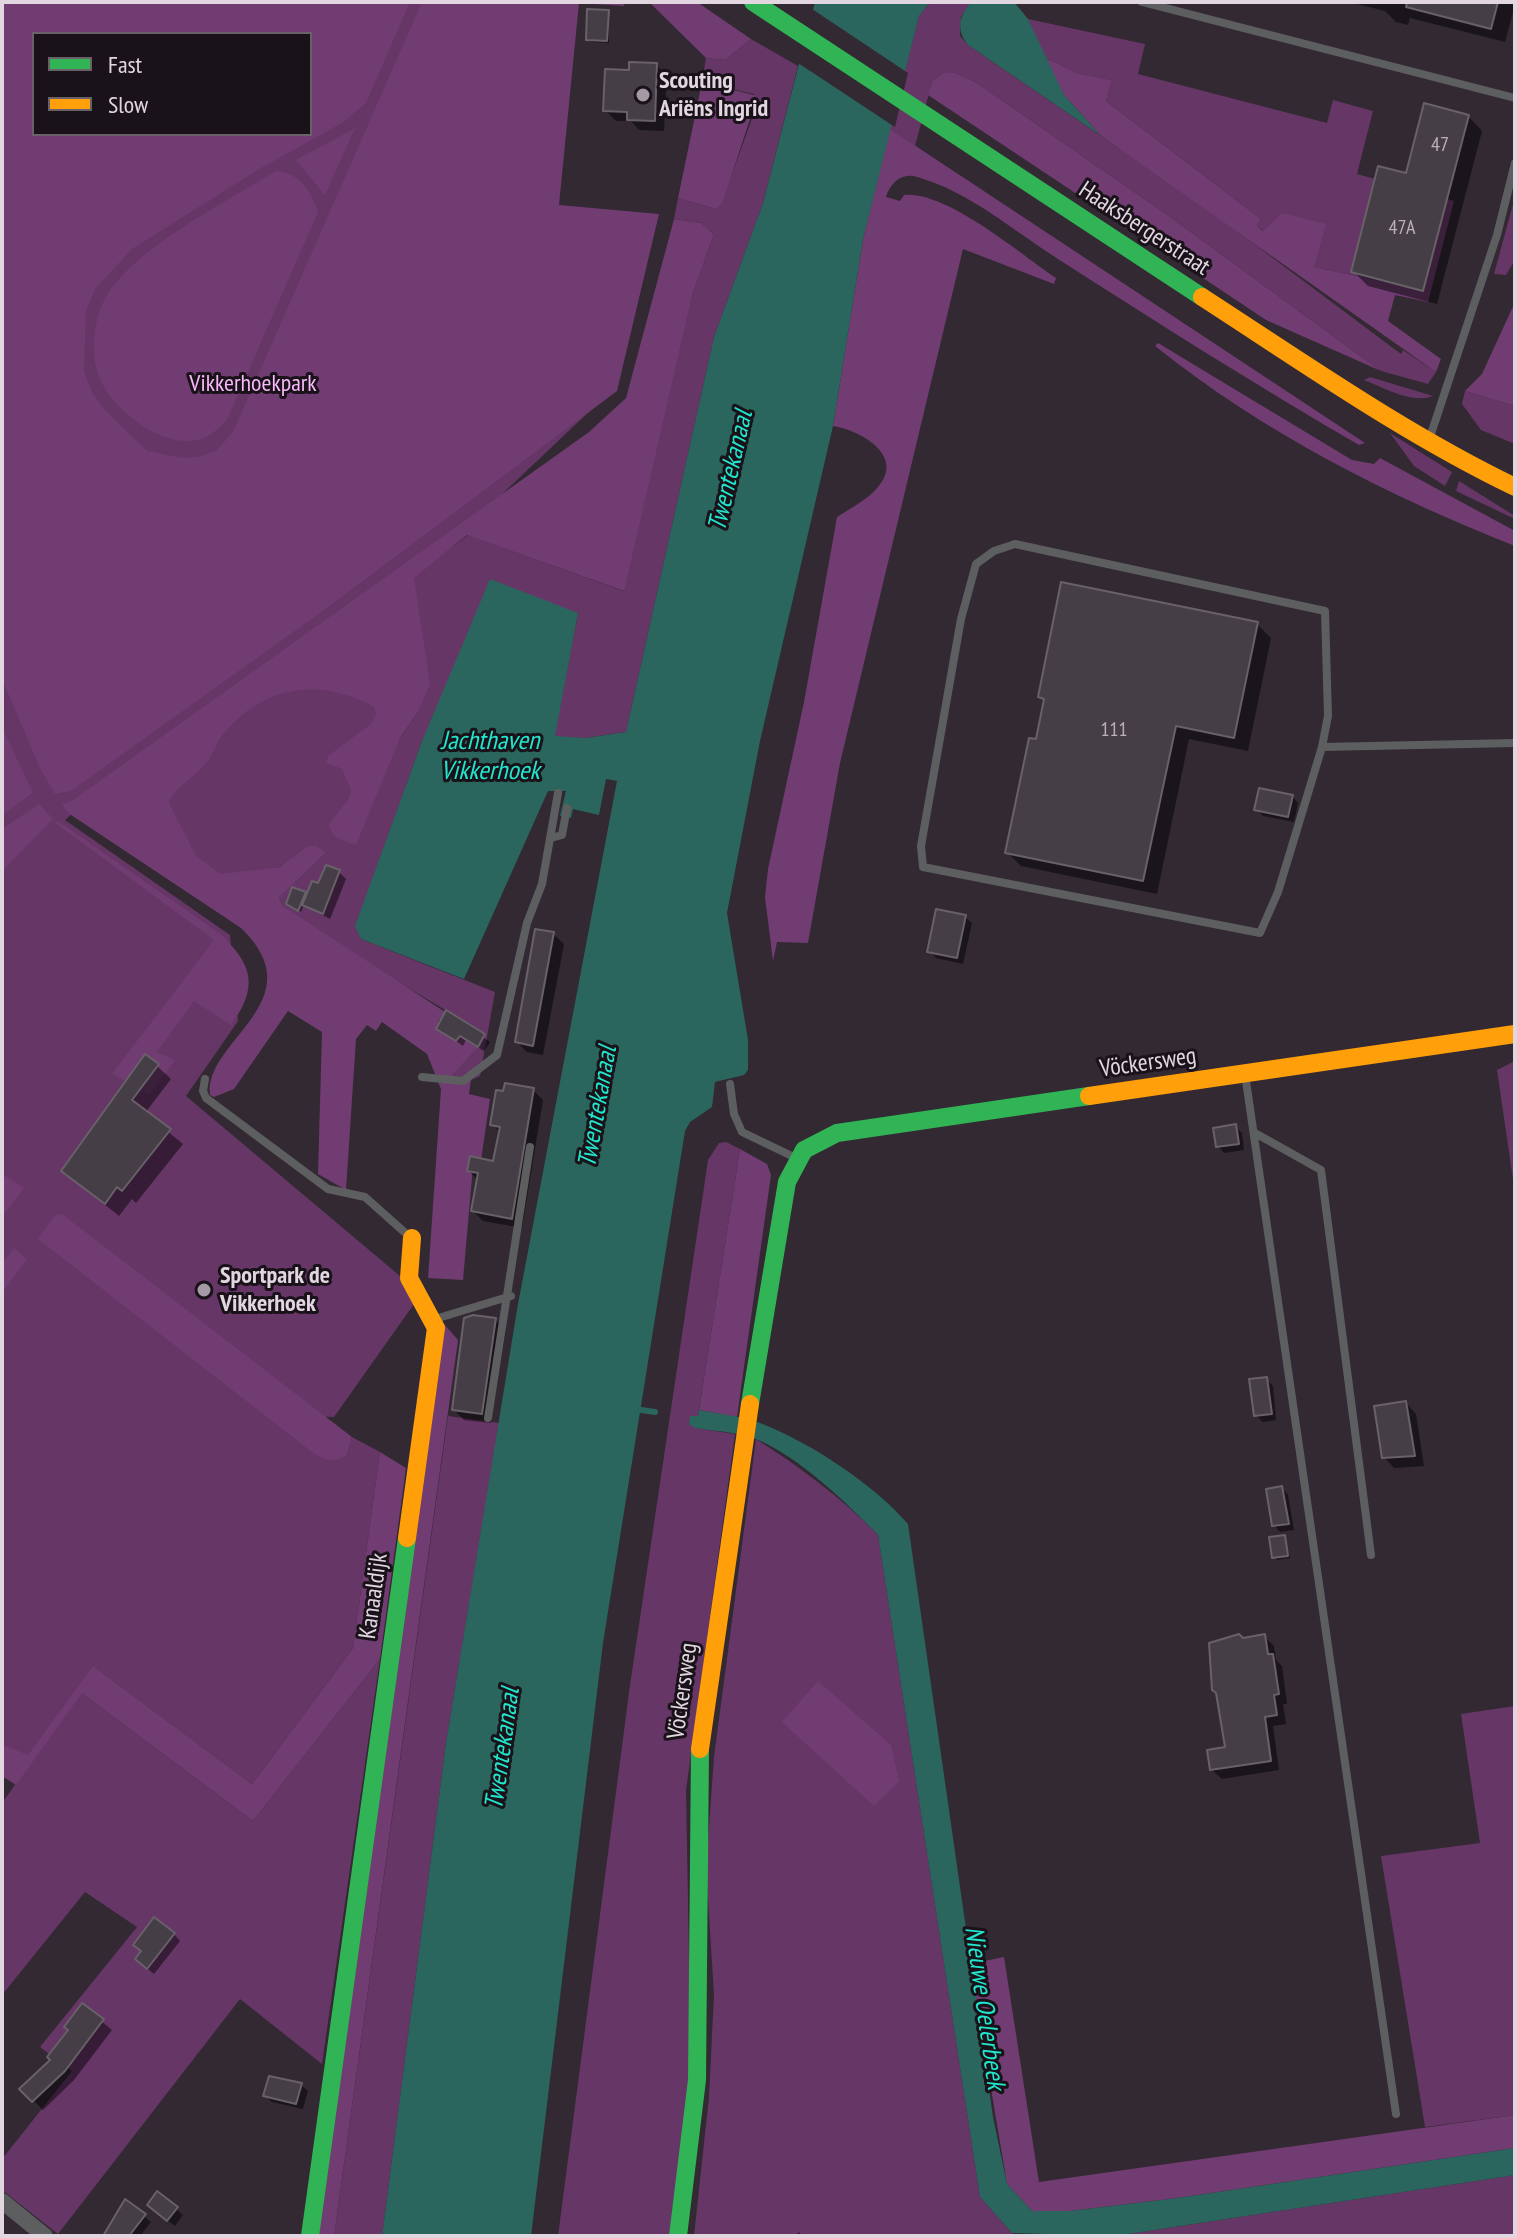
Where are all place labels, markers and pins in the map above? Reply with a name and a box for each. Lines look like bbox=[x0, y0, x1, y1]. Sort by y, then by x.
place label: Scouting Ariëns Ingrid bbox=[659, 67, 768, 123]
marker: Scouting Ariëns Ingrid bbox=[634, 86, 652, 104]
place label: Sportpark de Vikkerhoek bbox=[220, 1262, 330, 1318]
marker: Sportpark de Vikkerhoek bbox=[195, 1281, 213, 1299]

